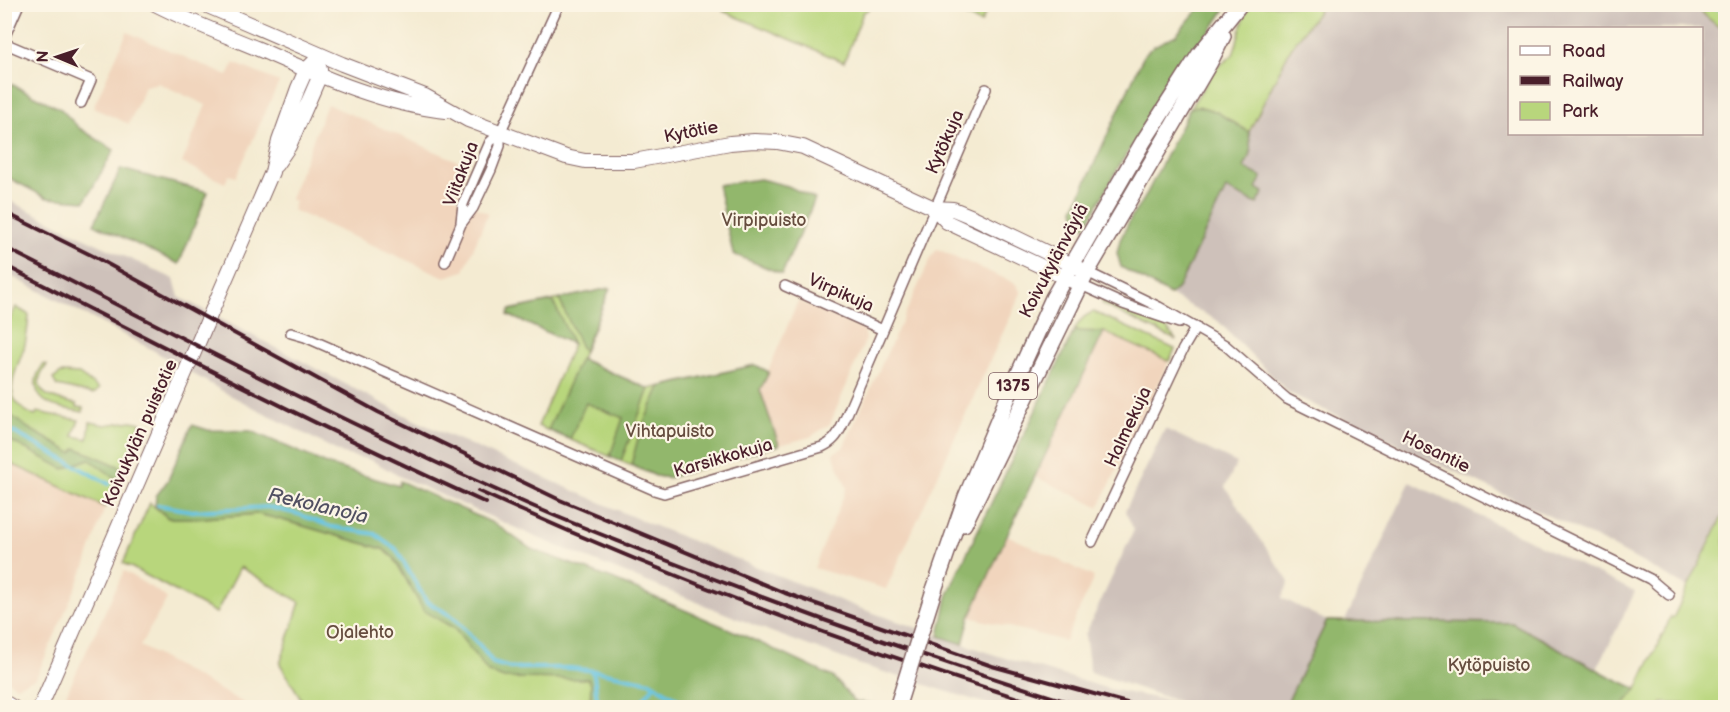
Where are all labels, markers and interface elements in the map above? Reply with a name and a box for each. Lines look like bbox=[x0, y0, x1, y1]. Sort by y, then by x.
north arrow bbox=[27, 27, 87, 87]
legend bbox=[1508, 27, 1703, 135]
text: Road bbox=[1562, 41, 1606, 62]
text: N bbox=[34, 50, 53, 63]
text: Railway bbox=[1562, 71, 1624, 92]
text: Park bbox=[1562, 101, 1598, 122]
street label: Kytökuja bbox=[922, 107, 968, 177]
street label: Kytötie bbox=[662, 116, 720, 148]
street label: Viitakuja bbox=[439, 139, 483, 209]
street label: Koivukylänväylä bbox=[1015, 200, 1093, 322]
park label: Virpipuisto bbox=[721, 210, 807, 231]
street label: Virpikuja bbox=[805, 269, 877, 317]
street label: Koivukylän puistotie bbox=[98, 356, 182, 510]
road number: 1375 bbox=[989, 373, 1037, 399]
street label: Halmekuja bbox=[1100, 384, 1156, 470]
park label: Vihtapuisto bbox=[625, 421, 715, 442]
street label: Hosantie bbox=[1399, 427, 1474, 478]
street label: Karsikkokuja bbox=[671, 434, 775, 482]
water label: Rekolanoja bbox=[266, 483, 370, 529]
park label: Ojalehto bbox=[326, 622, 394, 643]
park label: Kytöpuisto bbox=[1447, 655, 1531, 676]

